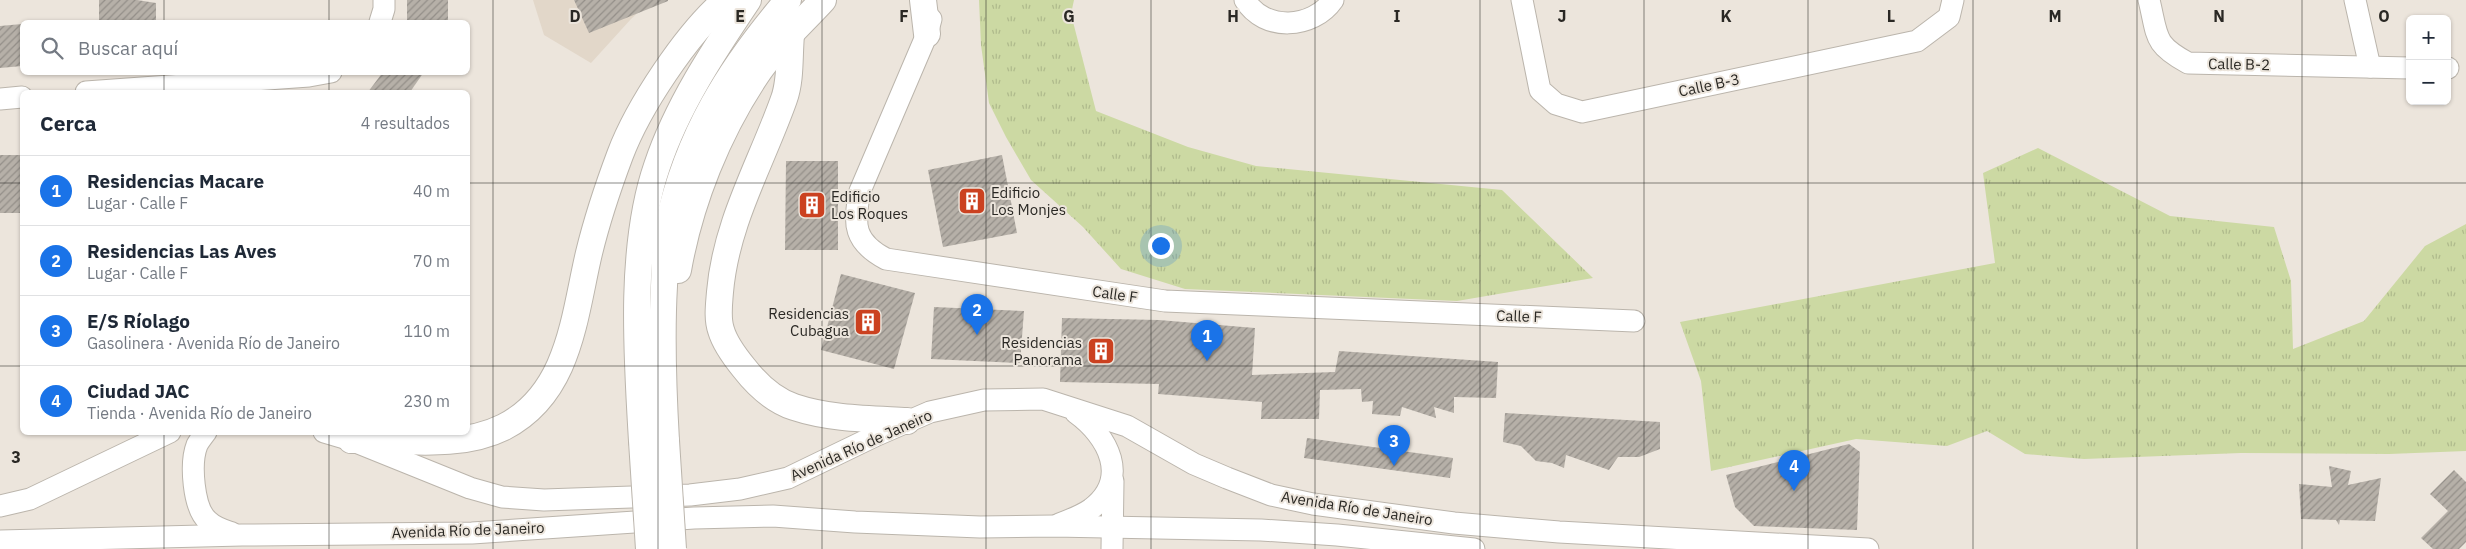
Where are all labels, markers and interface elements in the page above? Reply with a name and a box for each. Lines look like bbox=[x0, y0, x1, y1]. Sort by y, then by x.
text: D bbox=[569, 6, 581, 26]
text: E bbox=[735, 6, 745, 26]
text: F bbox=[899, 6, 909, 26]
text: G bbox=[1063, 6, 1075, 26]
text: H bbox=[1227, 6, 1239, 26]
text: I bbox=[1394, 6, 1401, 26]
text: J bbox=[1558, 6, 1566, 26]
text: K bbox=[1720, 6, 1732, 26]
text: L bbox=[1887, 6, 1895, 26]
text: M bbox=[2048, 6, 2062, 26]
text: N bbox=[2213, 6, 2225, 26]
text: O bbox=[2378, 6, 2390, 26]
map controls bbox=[2406, 15, 2451, 105]
button: + bbox=[2406, 15, 2451, 60]
search box bbox=[20, 20, 470, 75]
icon: search bbox=[38, 34, 66, 62]
text: Buscar aquí bbox=[78, 36, 178, 60]
street label: Calle B-2 bbox=[2208, 54, 2270, 74]
button: − bbox=[2406, 60, 2451, 105]
street label: Calle B-3 bbox=[1677, 69, 1741, 101]
text: Cerca bbox=[40, 109, 97, 137]
text: 4 resultados bbox=[361, 113, 450, 133]
text: Residencias Macare bbox=[87, 169, 264, 193]
text: 1 bbox=[51, 181, 61, 201]
text: 40 m bbox=[413, 181, 450, 201]
place label: Edificio Los Monjes bbox=[991, 183, 1066, 219]
building icon: Edificio Los Monjes bbox=[957, 186, 987, 216]
place label: Edificio Los Roques bbox=[831, 187, 908, 223]
building icon: Edificio Los Roques bbox=[797, 190, 827, 220]
text: Lugar · Calle F bbox=[87, 193, 188, 213]
your location bbox=[1148, 233, 1174, 259]
text: Residencias Las Aves bbox=[87, 239, 277, 263]
text: 2 bbox=[51, 251, 61, 271]
text: 70 m bbox=[413, 251, 450, 271]
text: Lugar · Calle F bbox=[87, 263, 188, 283]
street label: Calle F bbox=[1091, 281, 1139, 307]
pin: 2 bbox=[961, 294, 993, 335]
place label: Residencias Cubagua bbox=[768, 304, 849, 340]
street label: Calle F bbox=[1496, 306, 1542, 326]
building icon: Residencias Cubagua bbox=[853, 307, 883, 337]
text: E/S Ríolago bbox=[87, 309, 190, 333]
pin: 1 bbox=[1191, 320, 1223, 361]
text: 3 bbox=[51, 321, 61, 341]
text: 110 m bbox=[403, 321, 450, 341]
text: Gasolinera · Avenida Río de Janeiro bbox=[87, 333, 340, 353]
place label: Residencias Panorama bbox=[1001, 333, 1082, 369]
building icon: Residencias Panorama bbox=[1086, 336, 1116, 366]
text: Ciudad JAC bbox=[87, 379, 190, 403]
text: 4 bbox=[51, 391, 61, 411]
text: 230 m bbox=[403, 391, 450, 411]
text: Tienda · Avenida Río de Janeiro bbox=[87, 403, 312, 423]
street label: Avenida Río de Janeiro bbox=[787, 405, 935, 485]
pin: 3 bbox=[1378, 425, 1410, 466]
text: 3 bbox=[11, 447, 21, 467]
pin: 4 bbox=[1778, 450, 1810, 491]
street label: Avenida Río de Janeiro bbox=[1280, 487, 1434, 529]
street label: Avenida Río de Janeiro bbox=[391, 518, 545, 542]

